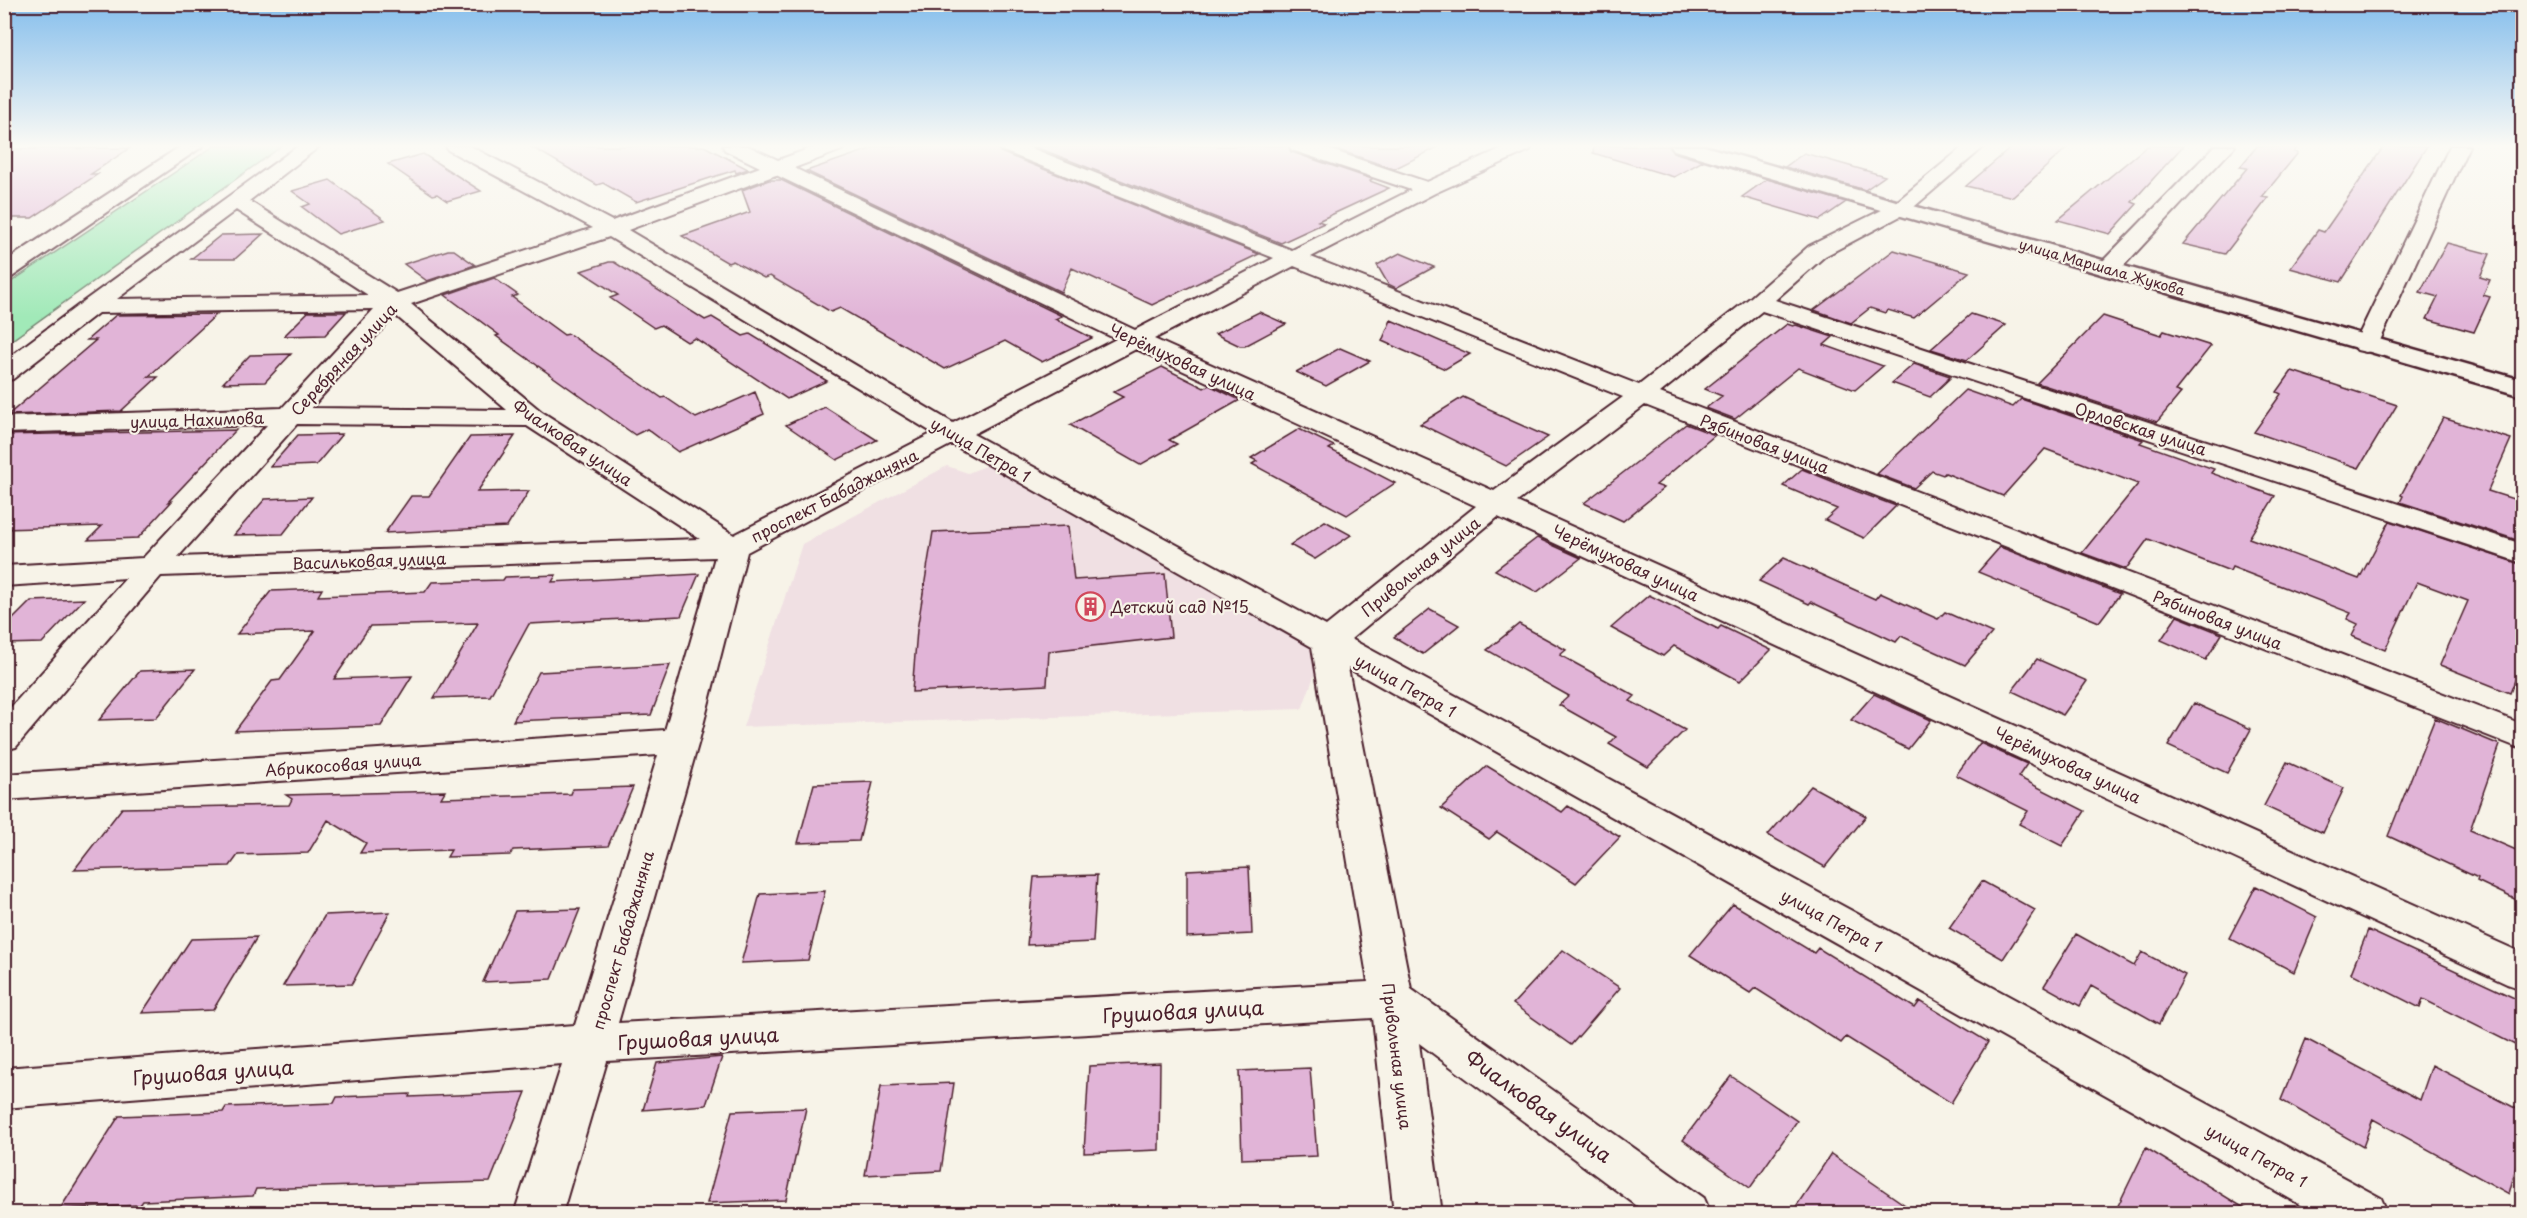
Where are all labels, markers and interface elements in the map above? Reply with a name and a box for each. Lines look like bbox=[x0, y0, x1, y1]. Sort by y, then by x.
street label: улица Маршала Жукова bbox=[2017, 233, 2188, 301]
street label: Серебряная улица bbox=[284, 297, 402, 421]
street label: Черёмуховая улица bbox=[1106, 317, 1260, 405]
street label: Фиалковая улица bbox=[508, 393, 638, 491]
street label: Орловская улица bbox=[2072, 395, 2210, 461]
street label: улица Нахимова bbox=[130, 405, 264, 433]
street label: Рябиновая улица bbox=[1697, 407, 1833, 479]
street label: улица Петра 1 bbox=[926, 411, 1036, 487]
street label: проспект Бабаджаняна bbox=[746, 442, 922, 548]
street label: Привольная улица bbox=[1355, 510, 1485, 622]
street label: Черёмуховая улица bbox=[1549, 518, 1703, 606]
street label: Васильковая улица bbox=[292, 545, 446, 575]
street label: Рябиновая улица bbox=[2150, 583, 2286, 655]
building icon: Детский сад №15 bbox=[1074, 590, 1106, 622]
place label: Детский сад №15 bbox=[1110, 594, 1249, 618]
street label: улица Петра 1 bbox=[1351, 647, 1461, 723]
street label: Черёмуховая улица bbox=[1991, 720, 2145, 808]
street label: Абрикосовая улица bbox=[264, 747, 422, 781]
street label: проспект Бабаджаняна bbox=[585, 848, 659, 1032]
street label: улица Петра 1 bbox=[1777, 882, 1887, 958]
street label: Привольная улица bbox=[1377, 981, 1419, 1131]
street label: Грушовая улица bbox=[1102, 992, 1265, 1030]
street label: Грушовая улица bbox=[617, 1019, 780, 1057]
street label: Фиалковая улица bbox=[1459, 1042, 1619, 1170]
street label: Грушовая улица bbox=[131, 1051, 295, 1093]
street label: улица Петра 1 bbox=[2202, 1117, 2312, 1193]

